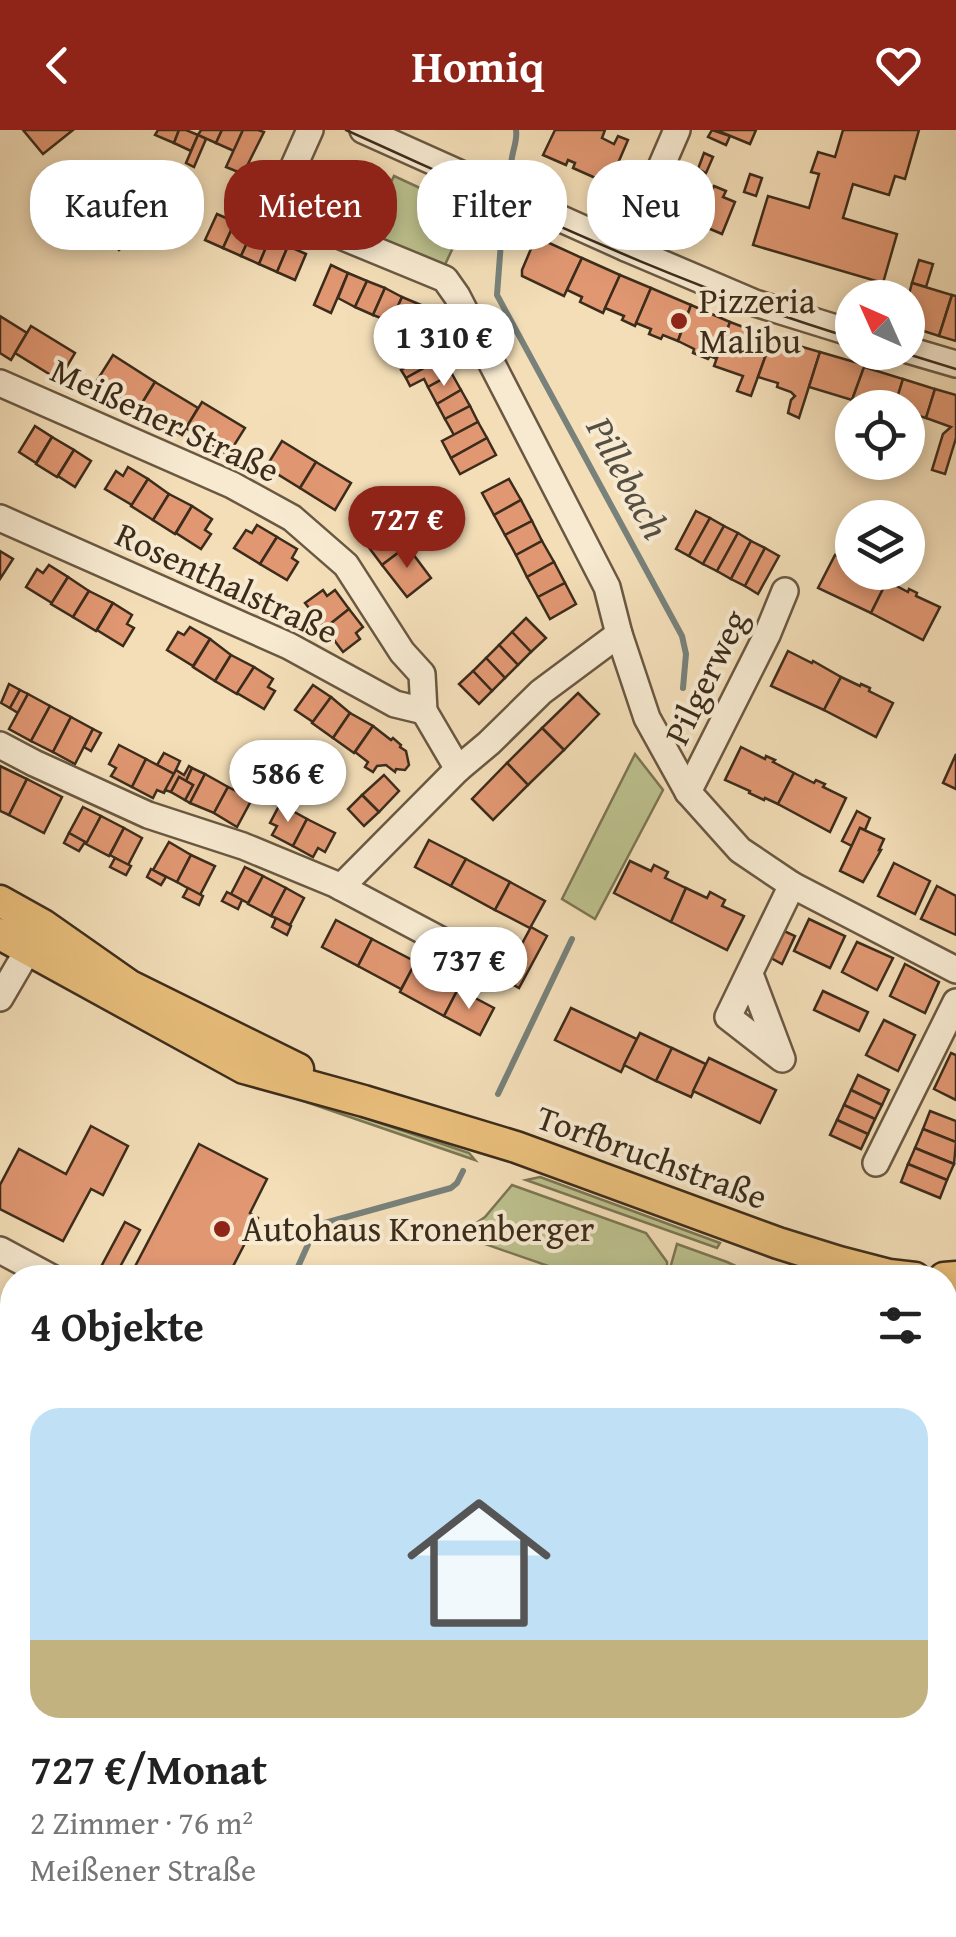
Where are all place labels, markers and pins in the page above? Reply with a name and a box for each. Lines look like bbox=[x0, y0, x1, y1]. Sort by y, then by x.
place label: Pizzeria Malibu bbox=[699, 275, 816, 366]
pin: 1 310 € bbox=[352, 304, 536, 389]
marker: Pizzeria Malibu bbox=[668, 310, 690, 332]
pin: 727 € bbox=[337, 486, 477, 571]
pin: 586 € bbox=[218, 740, 358, 825]
pin: 737 € bbox=[399, 927, 539, 1012]
place label: Autohaus Kronenberger bbox=[242, 1203, 595, 1254]
marker: Autohaus Kronenberger bbox=[211, 1218, 233, 1240]

